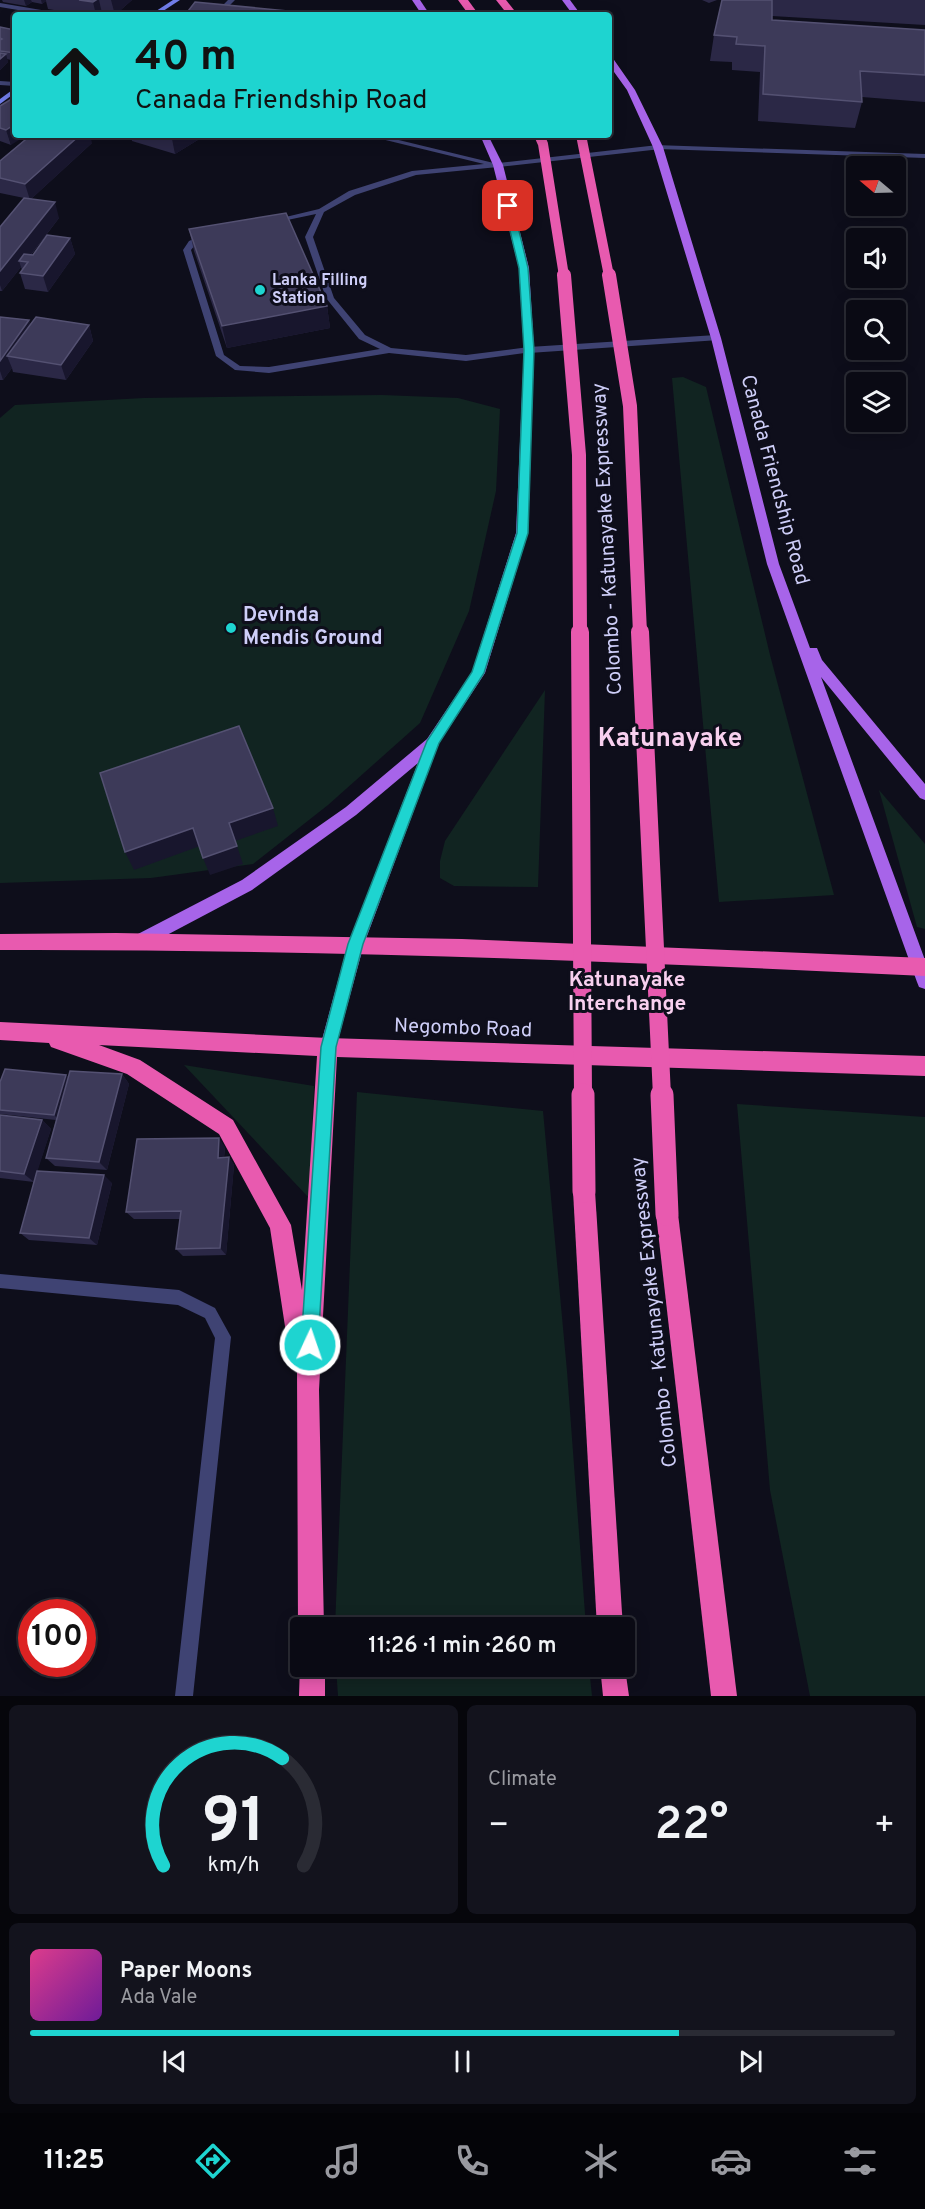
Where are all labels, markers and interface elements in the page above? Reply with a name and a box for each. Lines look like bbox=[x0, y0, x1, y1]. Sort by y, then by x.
text: 40 m bbox=[135, 32, 237, 85]
icon: ahead bbox=[36, 36, 114, 114]
text: Canada Friendship Road bbox=[135, 84, 427, 118]
north arrow bbox=[846, 156, 906, 216]
map controls bbox=[846, 156, 906, 432]
pin bbox=[482, 180, 533, 231]
icon: arrive bbox=[491, 189, 524, 222]
button: sound bbox=[846, 228, 906, 288]
place label: Lanka Filling Station bbox=[272, 271, 368, 309]
marker: Lanka Filling Station bbox=[253, 283, 267, 297]
button: search bbox=[846, 300, 906, 360]
street label: Canada Friendship Road bbox=[733, 372, 815, 588]
button: layers bbox=[846, 372, 906, 432]
street label: Colombo - Katunayake Expressway bbox=[587, 382, 629, 696]
place label: Devinda Mendis Ground bbox=[243, 603, 383, 652]
marker: Devinda Mendis Ground bbox=[224, 621, 238, 635]
district label: Katunayake bbox=[598, 723, 742, 756]
district label: Katunayake Interchange bbox=[568, 967, 686, 1018]
street label: Negombo Road bbox=[393, 1014, 533, 1044]
street label: Colombo - Katunayake Expressway bbox=[626, 1155, 684, 1469]
position arrow bbox=[278, 1313, 342, 1377]
speed limit sign: 100 bbox=[18, 1599, 96, 1677]
text: 11:26 · 1 min · 260 m bbox=[368, 1633, 557, 1660]
text: Climate bbox=[488, 1767, 557, 1793]
text: 91 bbox=[202, 1785, 265, 1864]
text: 22° bbox=[655, 1798, 728, 1855]
text: − bbox=[488, 1806, 509, 1848]
text: + bbox=[874, 1806, 895, 1848]
text: km/h bbox=[207, 1853, 260, 1880]
text: Paper Moons bbox=[120, 1958, 252, 1985]
text: Ada Vale bbox=[120, 1985, 197, 2011]
icon: previous bbox=[158, 2045, 191, 2078]
icon: pause bbox=[446, 2045, 479, 2078]
icon: next bbox=[734, 2045, 767, 2078]
icon: directions bbox=[192, 2140, 234, 2182]
icon: music bbox=[322, 2140, 364, 2182]
icon: phone bbox=[451, 2140, 493, 2182]
icon: climate bbox=[580, 2140, 622, 2182]
icon: car bbox=[710, 2140, 752, 2182]
icon: filters bbox=[839, 2140, 881, 2182]
text: 11:25 bbox=[44, 2144, 105, 2178]

